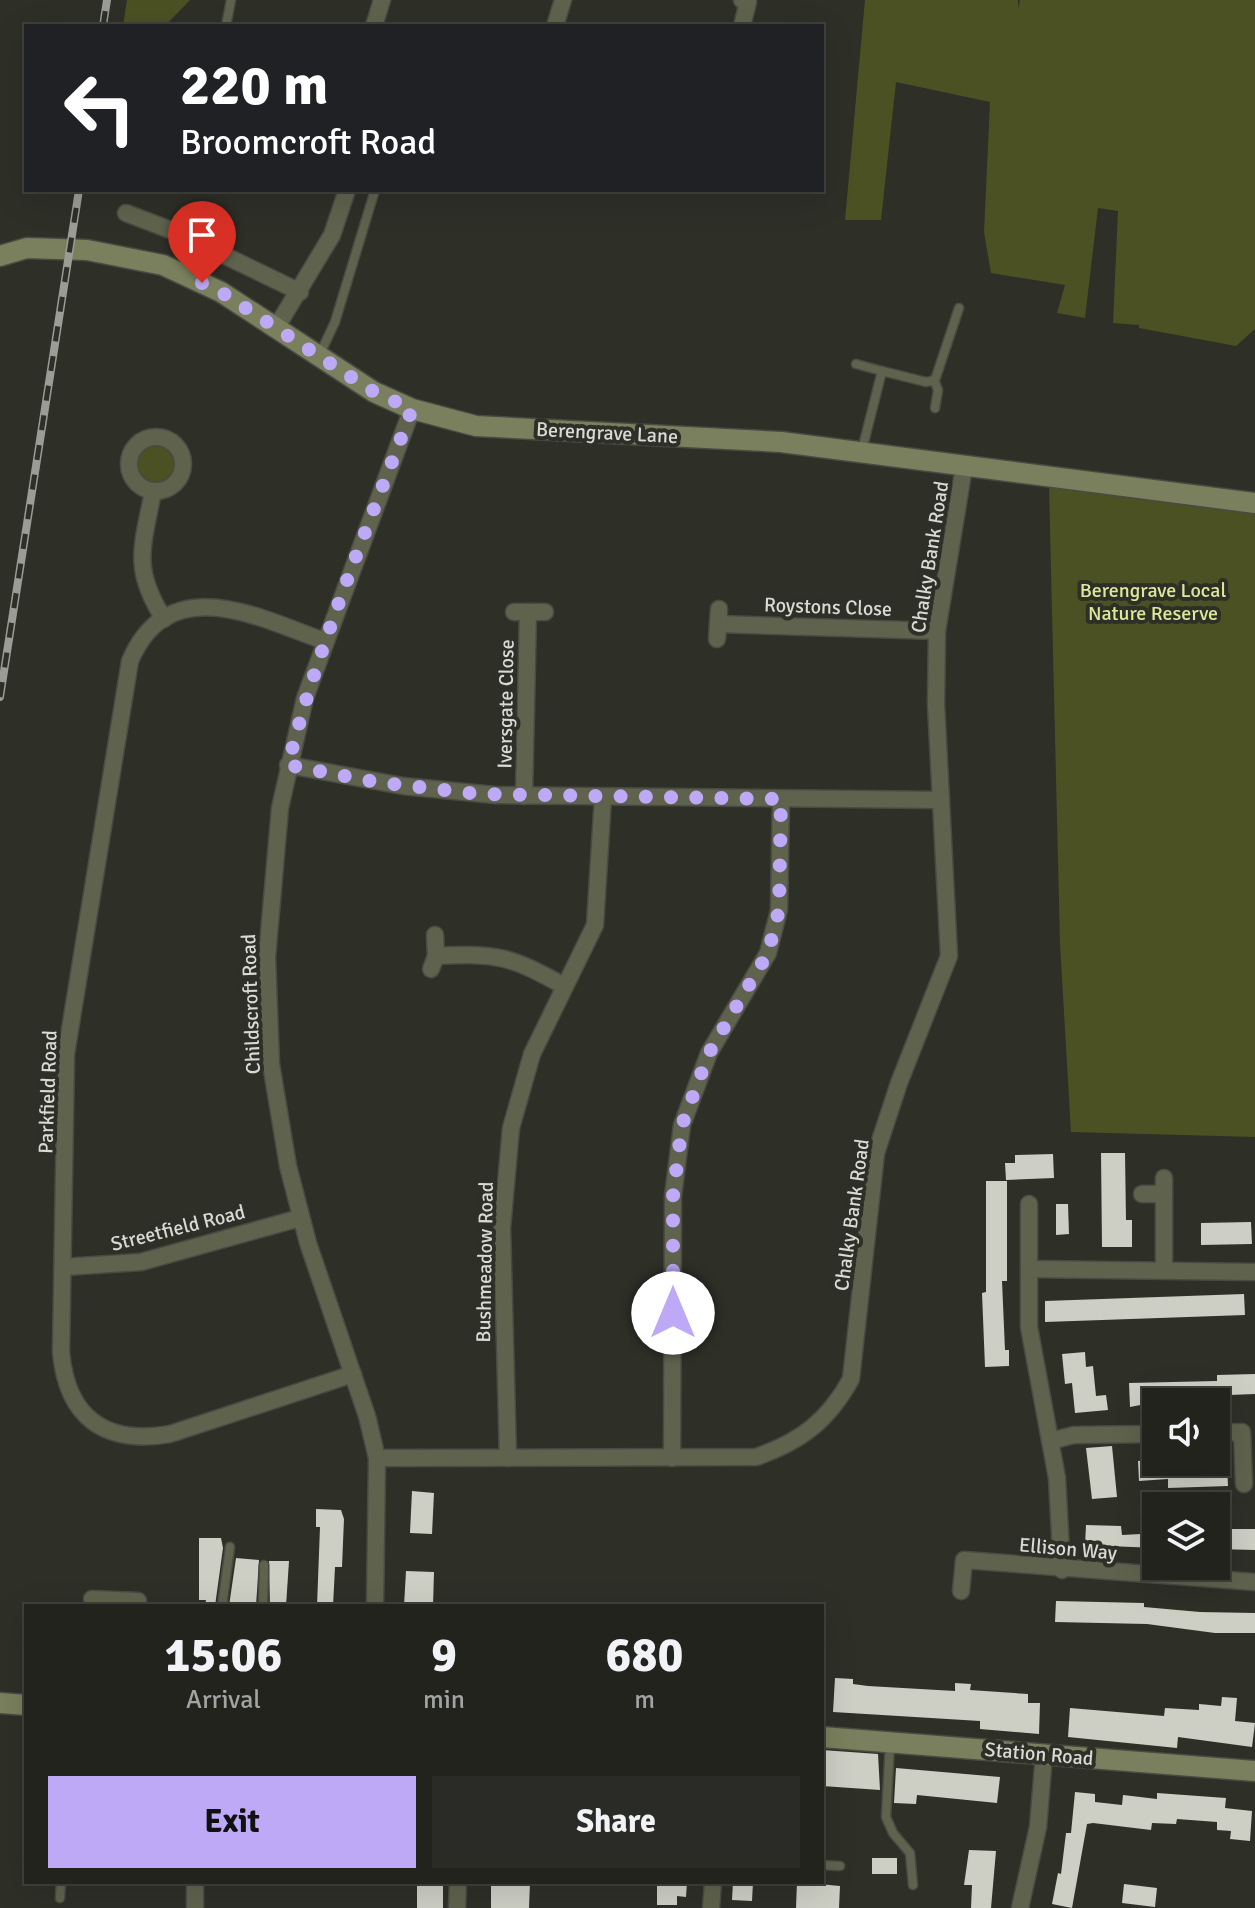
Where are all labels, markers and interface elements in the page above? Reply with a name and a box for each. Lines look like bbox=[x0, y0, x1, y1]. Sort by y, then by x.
text: 220 m bbox=[180, 51, 328, 120]
icon: left bbox=[48, 56, 152, 160]
text: Broomcroft Road bbox=[180, 120, 436, 165]
pin bbox=[168, 201, 236, 283]
icon: arrive bbox=[180, 213, 224, 257]
street label: Berengrave Lane bbox=[535, 417, 679, 449]
street label: Chalky Bank Road bbox=[906, 479, 954, 635]
park label: Berengrave Local Nature Reserve bbox=[1080, 578, 1226, 626]
street label: Roystons Close bbox=[764, 592, 892, 622]
street label: Iversgate Close bbox=[492, 639, 520, 769]
street label: Childscroft Road bbox=[236, 933, 266, 1075]
street label: Parkfield Road bbox=[33, 1030, 63, 1154]
street label: Chalky Bank Road bbox=[829, 1137, 875, 1293]
street label: Bushmeadow Road bbox=[471, 1181, 499, 1343]
street label: Streetfield Road bbox=[108, 1199, 248, 1257]
position arrow bbox=[631, 1271, 715, 1355]
map controls bbox=[1142, 1388, 1230, 1580]
button: sound bbox=[1142, 1388, 1230, 1476]
button: layers bbox=[1142, 1492, 1230, 1580]
street label: Ellison Way bbox=[1018, 1532, 1119, 1566]
text: 15:06 bbox=[165, 1626, 282, 1685]
text: 9 bbox=[431, 1626, 457, 1685]
text: 680 bbox=[606, 1626, 683, 1685]
text: Arrival bbox=[186, 1684, 261, 1716]
text: min bbox=[423, 1684, 465, 1716]
text: m bbox=[634, 1684, 655, 1716]
street label: Station Road bbox=[984, 1737, 1094, 1771]
button: Exit bbox=[48, 1776, 416, 1868]
button: Share bbox=[432, 1776, 800, 1868]

